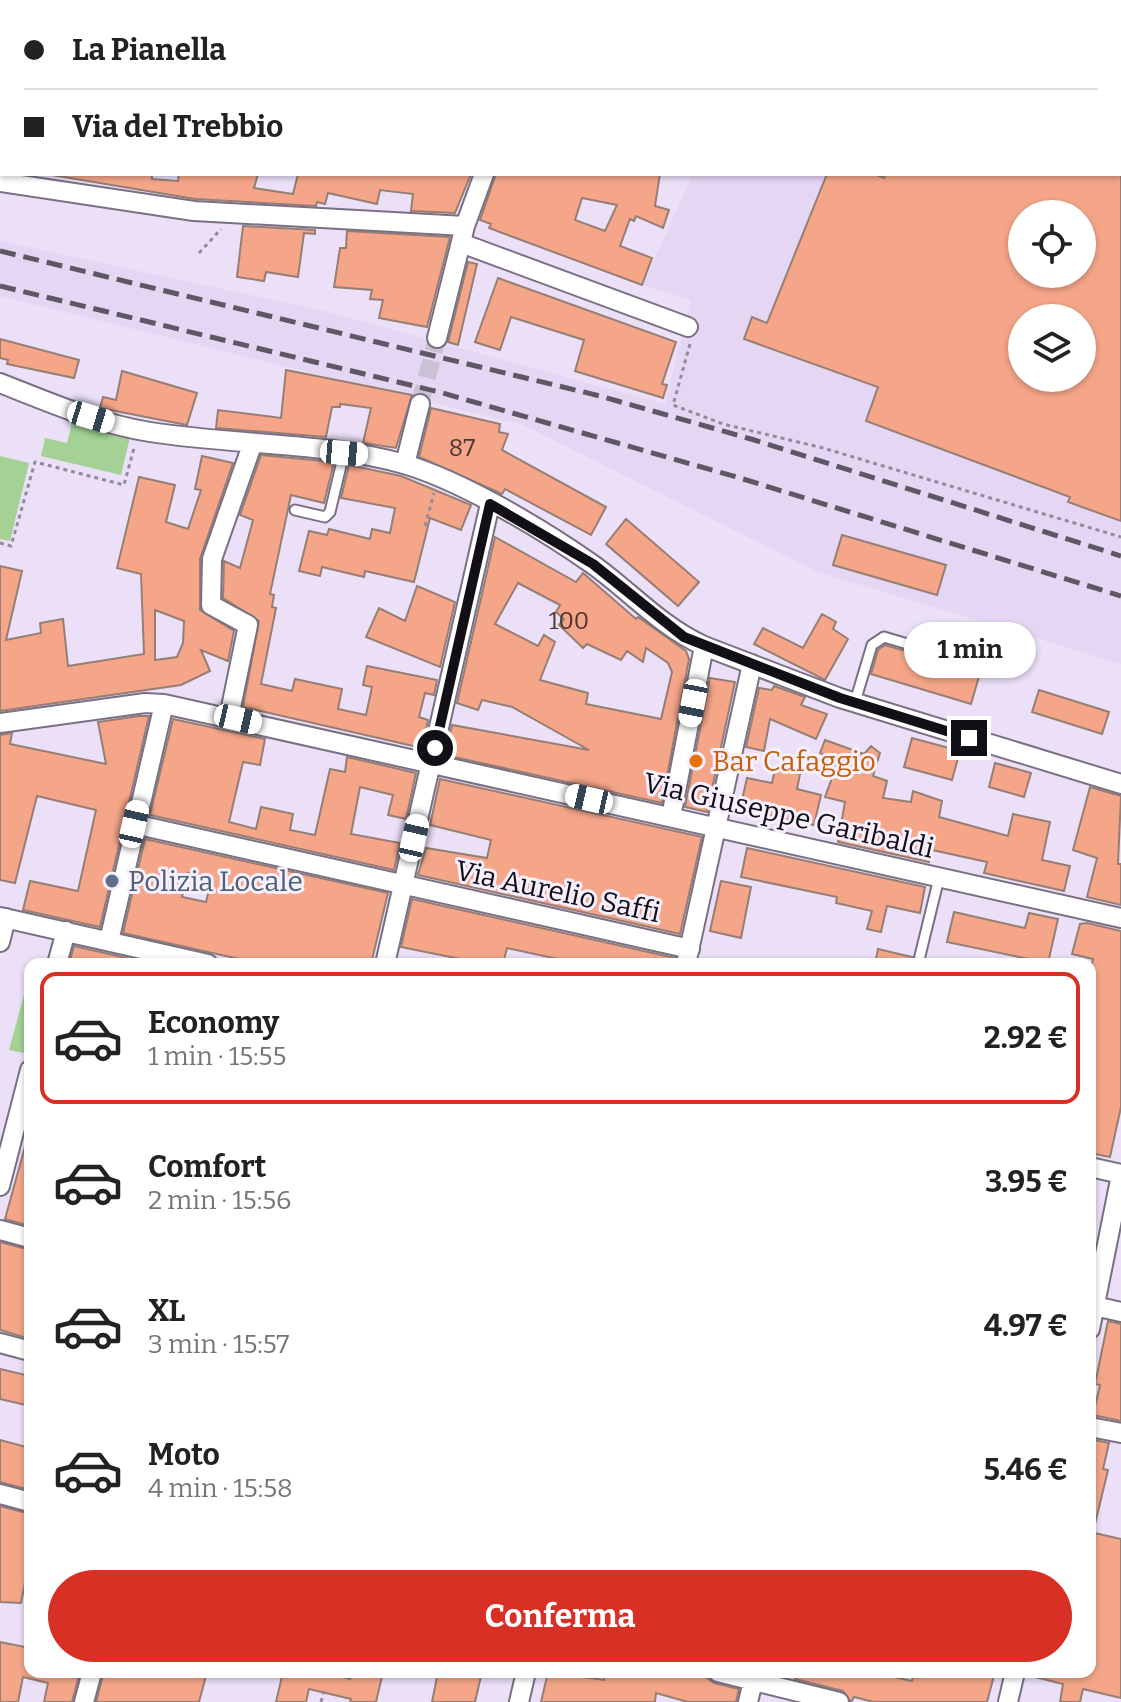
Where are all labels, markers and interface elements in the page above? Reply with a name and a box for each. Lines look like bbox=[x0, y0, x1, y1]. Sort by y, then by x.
text: La Pianella bbox=[72, 32, 226, 68]
text: Via del Trebbio bbox=[72, 109, 283, 145]
map controls bbox=[1008, 200, 1096, 392]
button: locate bbox=[1008, 200, 1096, 288]
button: layers bbox=[1008, 304, 1096, 392]
car bbox=[65, 399, 117, 435]
house number: 87 bbox=[449, 434, 475, 462]
car bbox=[319, 439, 369, 467]
house number: 100 bbox=[549, 607, 589, 635]
callout: 1 min bbox=[903, 622, 1035, 678]
text: 1 min bbox=[937, 634, 1003, 665]
car bbox=[677, 677, 709, 729]
car bbox=[212, 702, 264, 736]
route end bbox=[951, 720, 987, 756]
route start bbox=[417, 730, 453, 766]
place label: Bar Cafaggio bbox=[712, 745, 876, 778]
marker: Bar Cafaggio bbox=[687, 752, 705, 770]
street label: Via Giuseppe Garibaldi bbox=[641, 766, 937, 865]
car bbox=[563, 782, 615, 816]
car bbox=[117, 798, 151, 850]
car bbox=[397, 812, 431, 864]
street label: Via Aurelio Saffi bbox=[452, 854, 663, 929]
place label: Polizia Locale bbox=[128, 865, 303, 898]
marker: Polizia Locale bbox=[103, 872, 121, 890]
icon: car bbox=[52, 1002, 124, 1074]
text: Economy bbox=[148, 1005, 279, 1041]
text: 2.92 € bbox=[984, 1020, 1068, 1056]
text: 1 min · 15:55 bbox=[148, 1041, 286, 1072]
icon: car bbox=[52, 1146, 124, 1218]
text: Comfort bbox=[148, 1149, 266, 1185]
text: 3.95 € bbox=[985, 1164, 1068, 1200]
text: 2 min · 15:56 bbox=[148, 1185, 291, 1216]
icon: car bbox=[52, 1290, 124, 1362]
text: XL bbox=[148, 1293, 185, 1329]
text: 4.97 € bbox=[984, 1308, 1068, 1344]
text: 3 min · 15:57 bbox=[148, 1329, 289, 1360]
icon: car bbox=[52, 1434, 124, 1506]
text: Moto bbox=[148, 1437, 220, 1473]
text: 5.46 € bbox=[983, 1452, 1068, 1488]
text: 4 min · 15:58 bbox=[148, 1473, 293, 1504]
button: Conferma bbox=[48, 1570, 1072, 1662]

